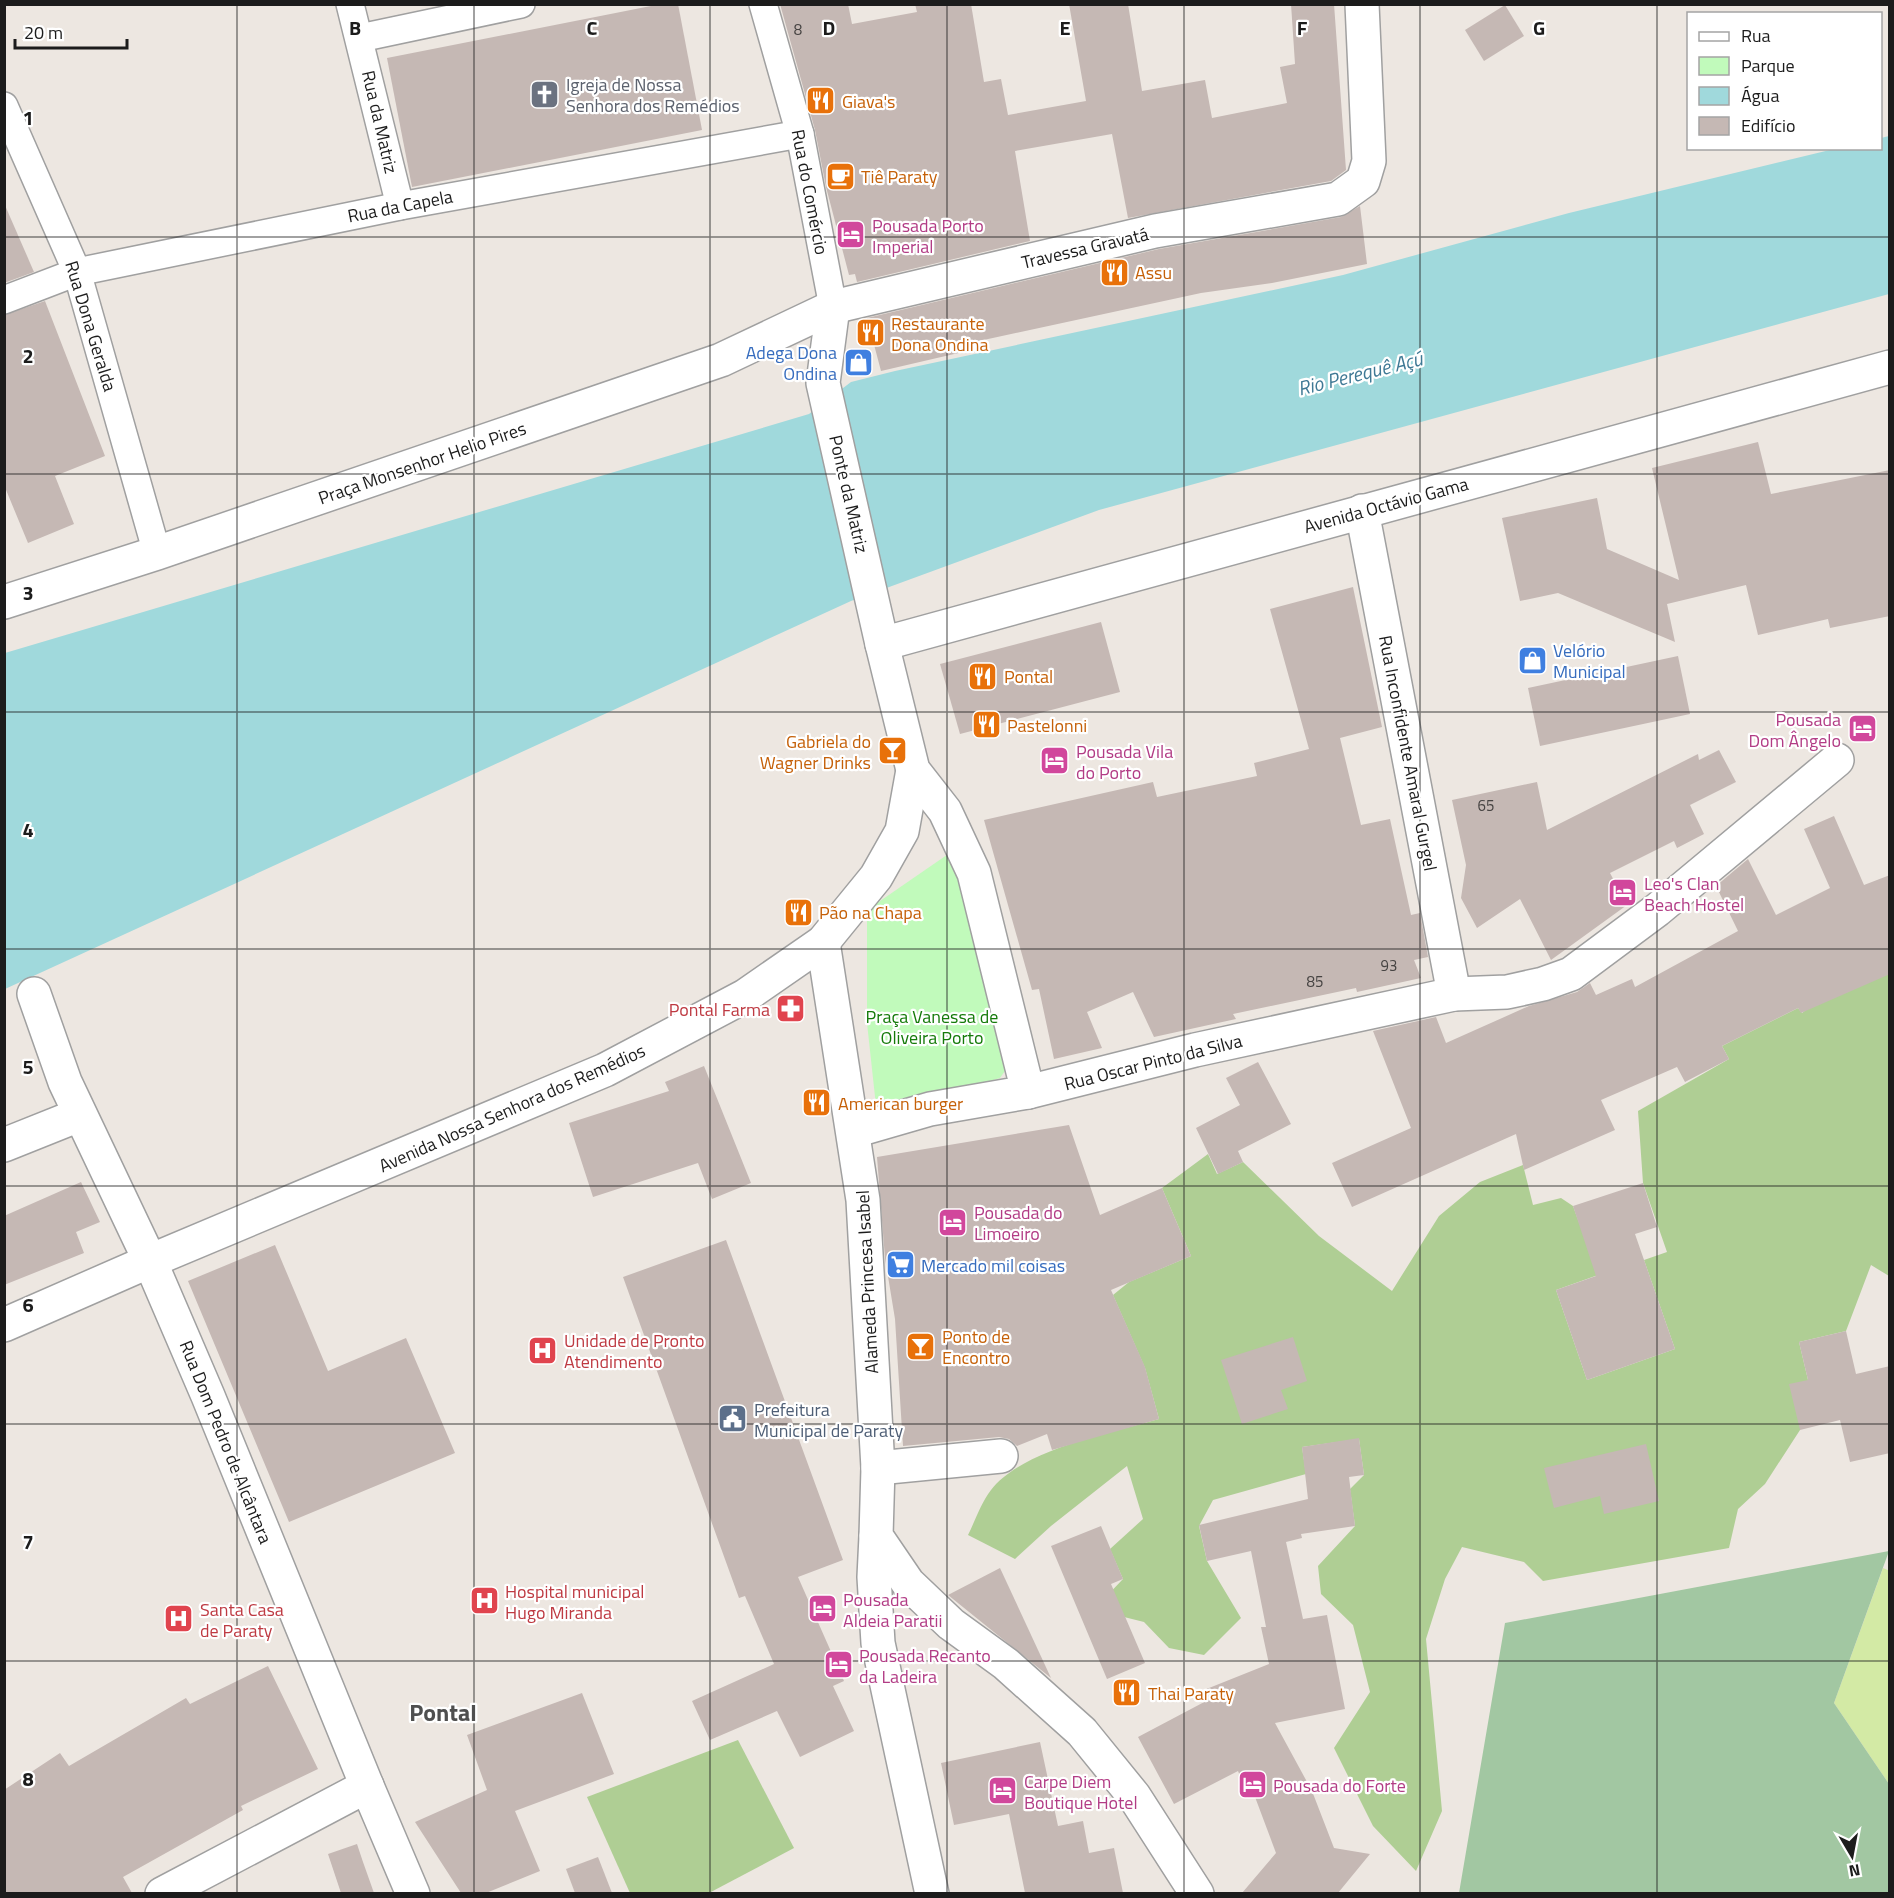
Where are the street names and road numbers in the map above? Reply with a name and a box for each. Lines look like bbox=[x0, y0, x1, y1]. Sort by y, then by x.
street label: Rua da Matriz bbox=[355, 68, 405, 176]
street label: Rua do Comércio bbox=[785, 127, 835, 257]
street label: Rua da Capela bbox=[345, 183, 455, 229]
street label: Travessa Gravatá bbox=[1019, 220, 1151, 276]
street label: Rua Dona Geralda bbox=[58, 257, 124, 395]
street label: Praça Monsenhor Helio Pires bbox=[314, 415, 530, 511]
street label: Ponte da Matriz bbox=[822, 432, 876, 556]
street label: Avenida Octávio Gama bbox=[1301, 470, 1471, 540]
street label: Rua Inconfidente Amaral Gurgel bbox=[1372, 633, 1444, 873]
street label: Rua Oscar Pinto da Silva bbox=[1061, 1027, 1245, 1097]
street label: Avenida Nossa Senhora dos Remédios bbox=[374, 1037, 650, 1179]
street label: Alameda Princesa Isabel bbox=[849, 1190, 885, 1374]
street label: Rua Dom Pedro de Alcântara bbox=[173, 1336, 279, 1548]

